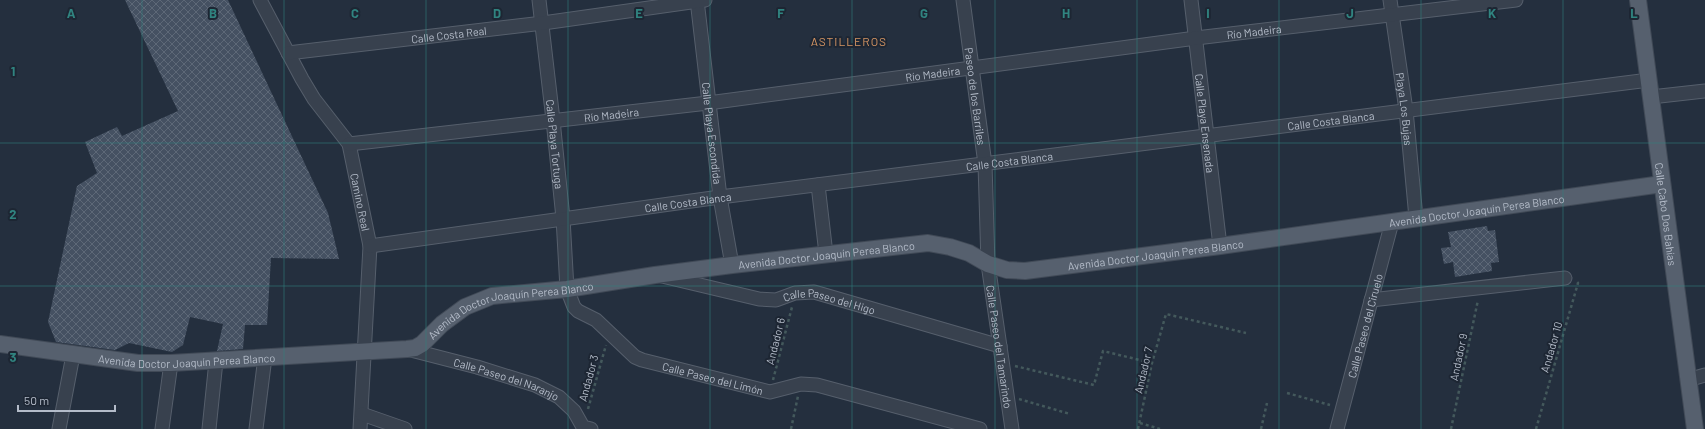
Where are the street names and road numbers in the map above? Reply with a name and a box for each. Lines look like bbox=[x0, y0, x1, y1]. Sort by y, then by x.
street label: Río Madeira bbox=[1226, 21, 1282, 41]
street label: Calle Costa Real bbox=[410, 23, 487, 45]
street label: Paseo de los Barriles bbox=[963, 46, 989, 146]
street label: Río Madeira bbox=[905, 63, 961, 83]
street label: Playa Los Bujas bbox=[1394, 72, 1416, 146]
street label: Calle Playa Ensenada bbox=[1193, 73, 1218, 173]
street label: Calle Playa Escondida bbox=[700, 81, 725, 185]
street label: Calle Playa Tortuga bbox=[544, 99, 566, 189]
street label: Río Madeira bbox=[583, 104, 639, 124]
street label: Calle Costa Blanca bbox=[1287, 108, 1375, 132]
street label: Calle Costa Blanca bbox=[965, 149, 1053, 172]
street label: Calle Cabo Dos Bahías bbox=[1653, 162, 1680, 266]
street label: Camino Real bbox=[349, 172, 373, 232]
street label: Calle Costa Blanca bbox=[644, 189, 732, 214]
street label: Avenida Doctor Joaquín Perea Blanco bbox=[1388, 191, 1565, 229]
street label: Avenida Doctor Joaquín Perea Blanco bbox=[1067, 236, 1244, 272]
street label: Avenida Doctor Joaquín Perea Blanco bbox=[738, 238, 915, 271]
street label: Calle Paseo del Ciruelo bbox=[1344, 272, 1385, 379]
street label: Avenida Doctor Joaquín Perea Blanco bbox=[425, 278, 594, 341]
street label: Calle Paseo del Tamarindo bbox=[985, 284, 1015, 409]
street label: Calle Paseo del Higo bbox=[781, 285, 877, 316]
street label: Andador 6 bbox=[763, 316, 787, 366]
street label: Andador 10 bbox=[1538, 320, 1564, 374]
street label: Andador 9 bbox=[1447, 332, 1469, 382]
street label: Andador 7 bbox=[1131, 345, 1155, 395]
street label: Avenida Doctor Joaquín Perea Blanco bbox=[98, 350, 276, 370]
street label: Andador 3 bbox=[576, 353, 600, 403]
street label: Calle Paseo del Naranjo bbox=[452, 355, 562, 403]
street label: Calle Paseo del Limón bbox=[661, 359, 765, 397]

